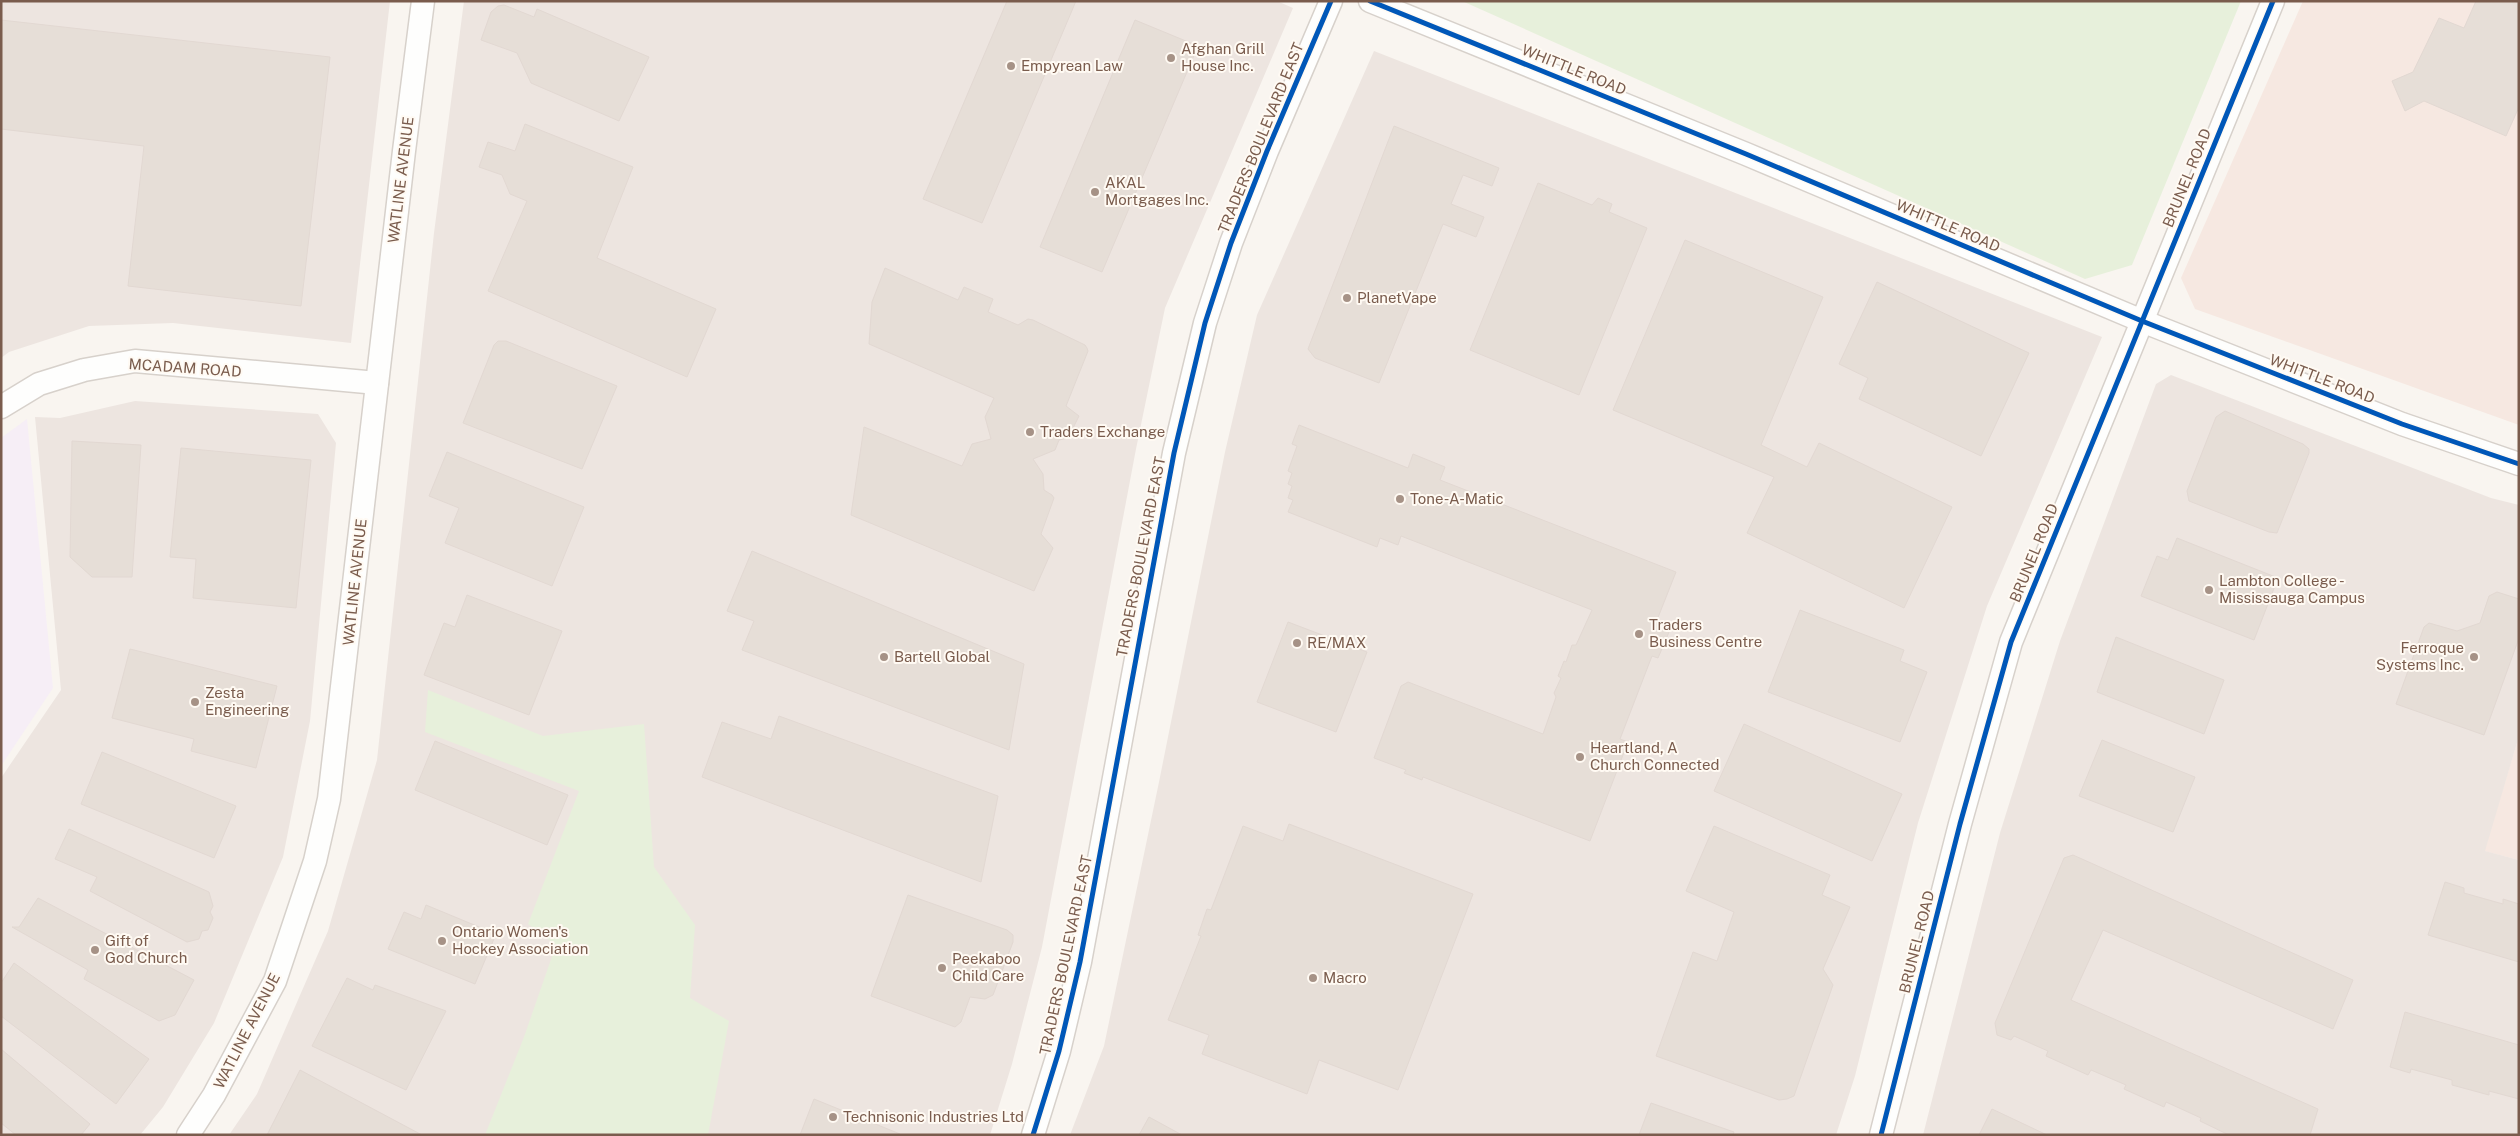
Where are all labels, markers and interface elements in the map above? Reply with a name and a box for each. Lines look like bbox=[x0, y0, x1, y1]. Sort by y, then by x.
place label: Afghan Grill House Inc. bbox=[1181, 40, 1265, 74]
street label: TRADERS BOULEVARD EAST bbox=[1214, 40, 1307, 236]
street label: WHITTLE ROAD bbox=[1519, 41, 1629, 98]
marker: Afghan Grill House Inc. bbox=[1165, 52, 1177, 64]
place label: Empyrean Law bbox=[1021, 57, 1123, 74]
marker: Empyrean Law bbox=[1005, 60, 1017, 72]
street label: WATLINE AVENUE bbox=[384, 116, 417, 244]
street label: BRUNEL ROAD bbox=[2159, 126, 2214, 230]
place label: AKAL Mortgages Inc. bbox=[1105, 174, 1209, 208]
marker: AKAL Mortgages Inc. bbox=[1089, 186, 1101, 198]
street label: WHITTLE ROAD bbox=[1894, 196, 2003, 255]
place label: PlanetVape bbox=[1357, 289, 1437, 306]
marker: PlanetVape bbox=[1341, 292, 1353, 304]
street label: WHITTLE ROAD bbox=[2267, 351, 2377, 406]
street label: MCADAM ROAD bbox=[128, 355, 242, 380]
place label: Traders Exchange bbox=[1040, 423, 1165, 440]
marker: Traders Exchange bbox=[1024, 426, 1036, 438]
street label: TRADERS BOULEVARD EAST bbox=[1113, 455, 1168, 659]
place label: Tone-A-Matic bbox=[1410, 490, 1504, 507]
marker: Tone-A-Matic bbox=[1394, 493, 1406, 505]
street label: BRUNEL ROAD bbox=[2006, 501, 2061, 605]
street label: WATLINE AVENUE bbox=[339, 518, 370, 646]
place label: Lambton College - Mississauga Campus bbox=[2219, 572, 2365, 606]
marker: Lambton College - Mississauga Campus bbox=[2203, 584, 2215, 596]
place label: Traders Business Centre bbox=[1649, 616, 1762, 650]
marker: Traders Business Centre bbox=[1633, 628, 1645, 640]
place label: RE/MAX bbox=[1307, 634, 1366, 651]
marker: RE/MAX bbox=[1291, 637, 1303, 649]
place label: Ferroque Systems Inc. bbox=[2376, 639, 2464, 673]
place label: Bartell Global bbox=[894, 648, 990, 665]
marker: Bartell Global bbox=[878, 651, 890, 663]
marker: Ferroque Systems Inc. bbox=[2468, 651, 2480, 663]
place label: Zesta Engineering bbox=[205, 684, 289, 718]
marker: Zesta Engineering bbox=[189, 696, 201, 708]
place label: Heartland, A Church Connected bbox=[1590, 739, 1719, 773]
marker: Heartland, A Church Connected bbox=[1574, 751, 1586, 763]
street label: TRADERS BOULEVARD EAST bbox=[1036, 853, 1095, 1056]
street label: BRUNEL ROAD bbox=[1896, 889, 1937, 995]
place label: Ontario Women's Hockey Association bbox=[452, 923, 589, 957]
place label: Gift of God Church bbox=[105, 932, 187, 966]
marker: Ontario Women's Hockey Association bbox=[436, 935, 448, 947]
marker: Gift of God Church bbox=[89, 944, 101, 956]
place label: Peekaboo Child Care bbox=[952, 950, 1024, 984]
marker: Peekaboo Child Care bbox=[936, 962, 948, 974]
place label: Macro bbox=[1323, 969, 1367, 986]
street label: WATLINE AVENUE bbox=[210, 970, 283, 1091]
marker: Macro bbox=[1307, 972, 1319, 984]
place label: Technisonic Industries Ltd bbox=[843, 1108, 1024, 1125]
marker: Technisonic Industries Ltd bbox=[827, 1111, 839, 1123]

